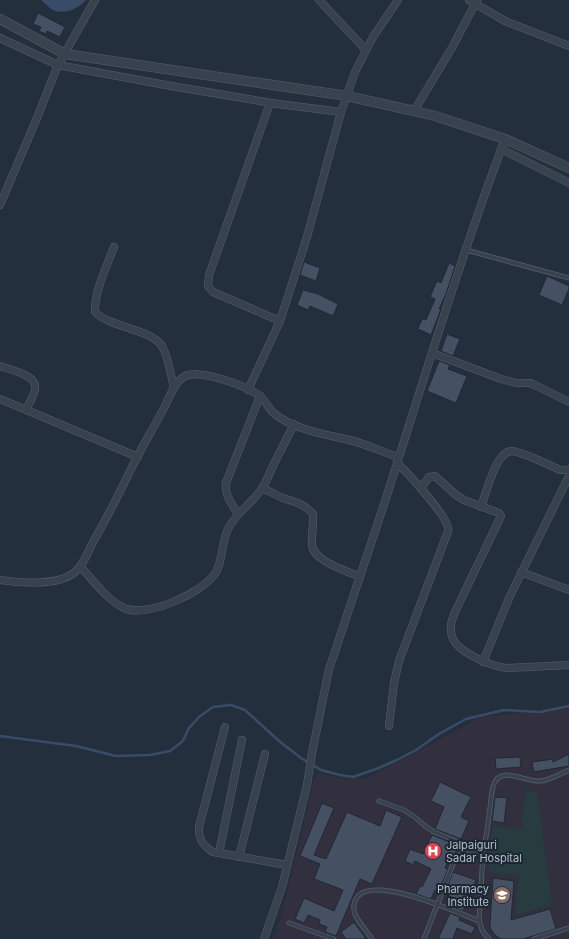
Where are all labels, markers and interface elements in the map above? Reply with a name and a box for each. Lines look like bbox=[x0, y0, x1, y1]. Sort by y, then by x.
place label: Jalpaiguri Sadar Hospital bbox=[446, 838, 522, 865]
hospital icon: Jalpaiguri Sadar Hospital bbox=[423, 841, 443, 861]
place label: Pharmacy Institute bbox=[437, 882, 489, 909]
school or university icon: Pharmacy Institute bbox=[492, 885, 512, 905]

